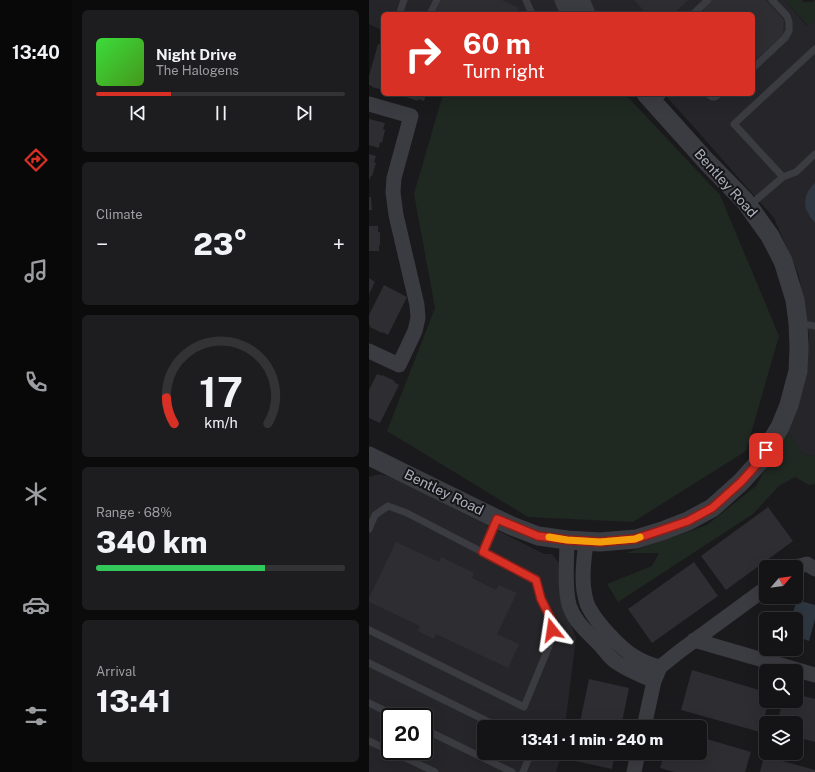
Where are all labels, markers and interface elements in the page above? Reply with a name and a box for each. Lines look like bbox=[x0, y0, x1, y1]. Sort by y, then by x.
text: 60 m bbox=[463, 27, 531, 60]
icon: right bbox=[397, 28, 449, 80]
text: 13:40 bbox=[12, 42, 60, 63]
text: Night Drive bbox=[156, 46, 237, 63]
text: Turn right bbox=[463, 61, 545, 82]
text: The Halogens bbox=[156, 63, 239, 78]
icon: previous bbox=[127, 102, 149, 124]
icon: pause bbox=[210, 102, 232, 124]
icon: next bbox=[293, 102, 315, 124]
icon: directions bbox=[22, 146, 50, 174]
street label: Bentley Road bbox=[691, 146, 761, 220]
text: Climate bbox=[96, 207, 143, 222]
text: 23° bbox=[193, 226, 248, 262]
text: − bbox=[96, 231, 108, 257]
text: + bbox=[333, 231, 345, 257]
icon: music bbox=[22, 257, 50, 285]
text: 17 bbox=[199, 367, 242, 416]
icon: phone bbox=[22, 368, 50, 396]
text: km/h bbox=[204, 414, 237, 431]
pin bbox=[749, 433, 783, 467]
icon: arrive bbox=[755, 439, 777, 461]
street label: Bentley Road bbox=[402, 466, 486, 518]
icon: climate bbox=[22, 480, 50, 508]
text: Range · 68% bbox=[96, 505, 172, 520]
text: 340 km bbox=[96, 524, 208, 560]
north arrow bbox=[759, 560, 803, 604]
map controls bbox=[759, 560, 803, 760]
icon: car bbox=[22, 591, 50, 619]
position arrow bbox=[531, 609, 573, 651]
button: sound bbox=[759, 612, 803, 656]
text: Arrival bbox=[96, 664, 136, 679]
button: search bbox=[759, 664, 803, 708]
text: 13:41 bbox=[96, 683, 171, 719]
icon: filters bbox=[22, 702, 50, 730]
speed limit sign: 20 bbox=[381, 708, 433, 760]
button: layers bbox=[759, 716, 803, 760]
text: 13:41 · 1 min · 240 m bbox=[521, 731, 663, 748]

